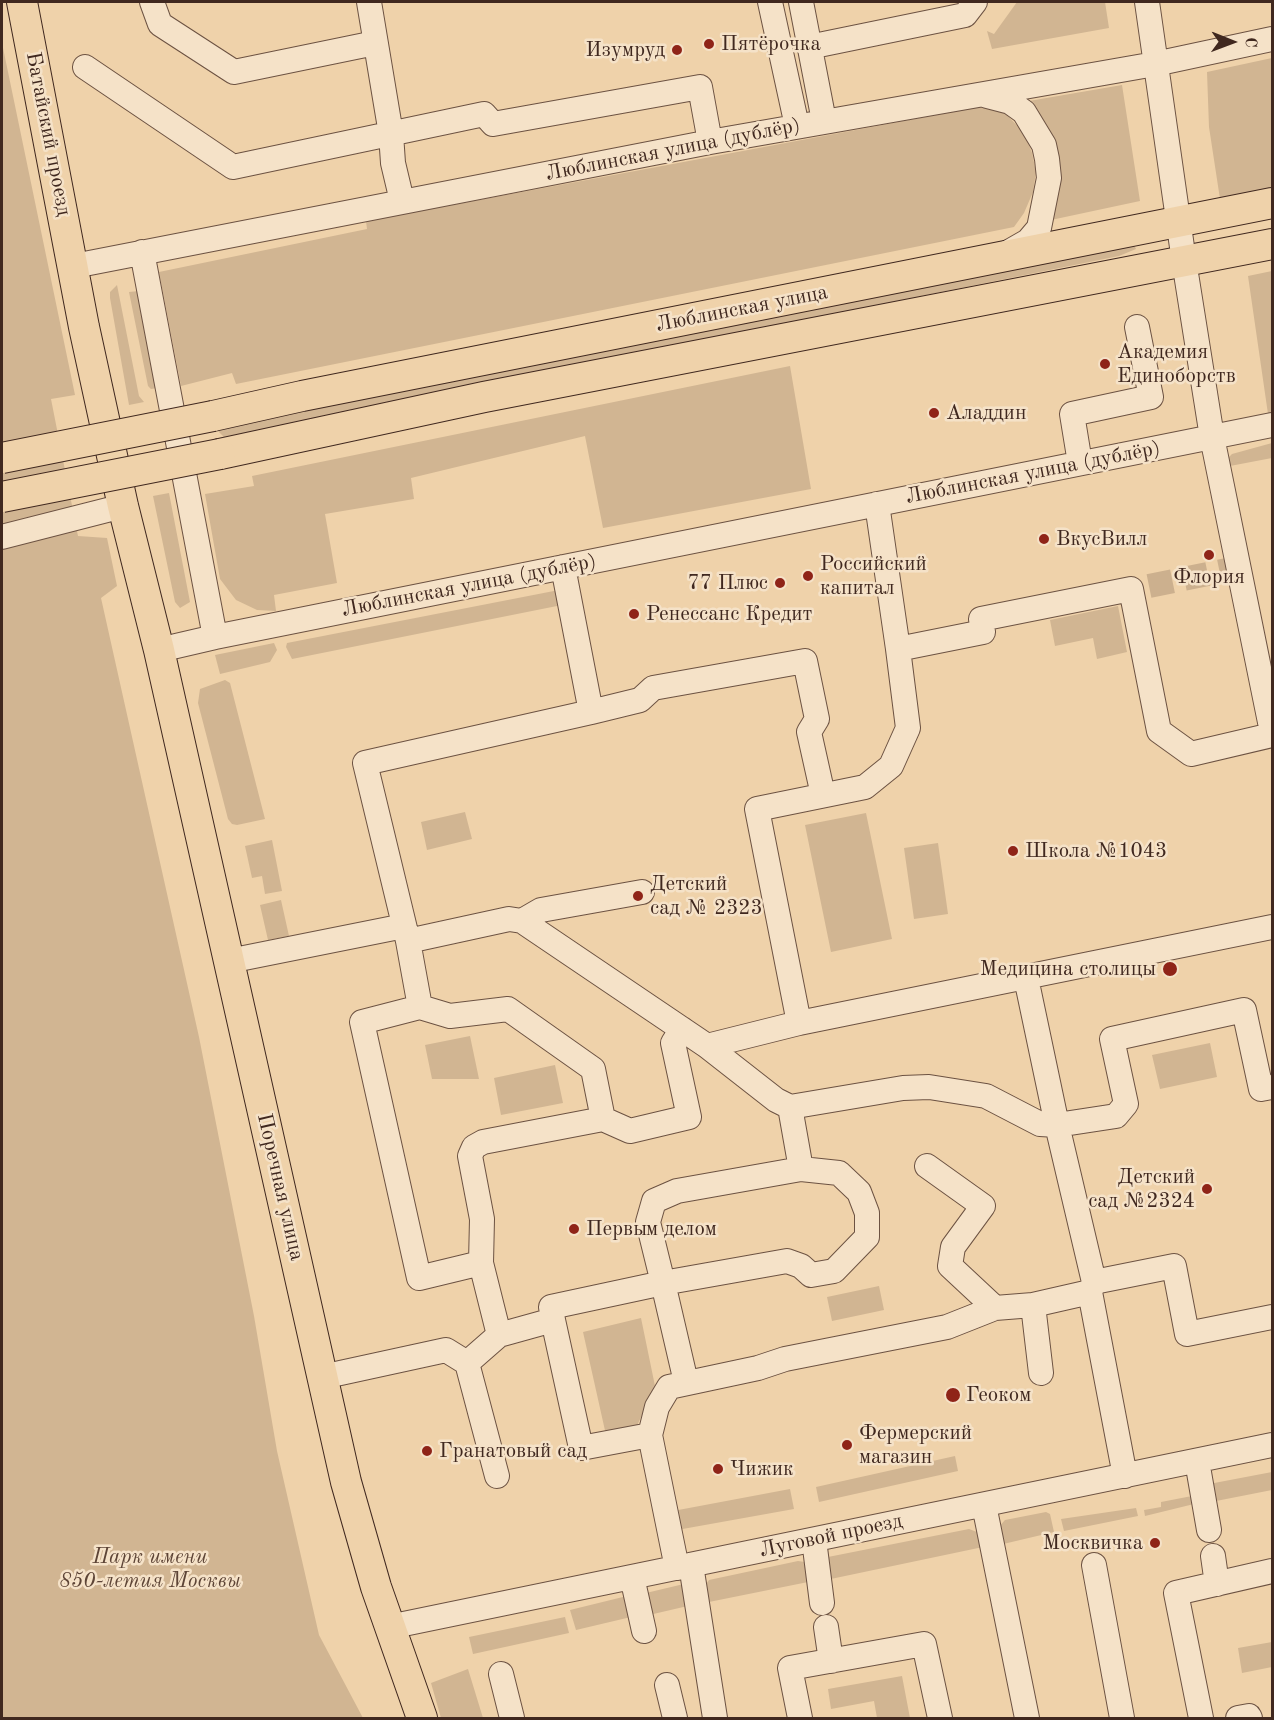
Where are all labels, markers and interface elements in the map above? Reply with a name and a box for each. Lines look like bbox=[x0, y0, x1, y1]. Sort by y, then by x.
north arrow bbox=[1202, 12, 1262, 72]
place label: Пятёрочка bbox=[721, 31, 821, 57]
place label: Изумруд bbox=[586, 37, 665, 63]
marker: Пятёрочка bbox=[702, 37, 716, 51]
text: С bbox=[1242, 37, 1258, 48]
marker: Изумруд bbox=[670, 43, 684, 57]
street label: Батайский проезд bbox=[20, 50, 76, 218]
street label: Люблинская улица (дублёр) bbox=[543, 113, 803, 187]
street label: Люблинская улица bbox=[654, 280, 830, 338]
place label: Академия Единоборств bbox=[1117, 339, 1236, 389]
marker: Академия Единоборств bbox=[1098, 357, 1112, 371]
place label: Аладдин bbox=[946, 400, 1026, 426]
marker: Аладдин bbox=[927, 406, 941, 420]
street label: Люблинская улица (дублёр) bbox=[903, 436, 1163, 510]
place label: ВкусВилл bbox=[1056, 526, 1147, 552]
marker: ВкусВилл bbox=[1037, 532, 1051, 546]
marker: Флория bbox=[1202, 548, 1216, 562]
street label: Люблинская улица (дублёр) bbox=[339, 549, 599, 623]
place label: Российский капитал bbox=[820, 551, 927, 601]
place label: Флория bbox=[1173, 564, 1245, 590]
marker: Российский капитал bbox=[801, 569, 815, 583]
place label: 77 Плюс bbox=[688, 570, 768, 596]
marker: 77 Плюс bbox=[773, 576, 787, 590]
place label: Ренессанс Кредит bbox=[646, 601, 812, 627]
marker: Ренессанс Кредит bbox=[627, 607, 641, 621]
place label: Школа №1043 bbox=[1025, 838, 1167, 864]
marker: Школа №1043 bbox=[1006, 844, 1020, 858]
place label: Детский сад № 2323 bbox=[650, 871, 763, 921]
marker: Детский сад № 2323 bbox=[631, 889, 645, 903]
place label: Медицина столицы bbox=[980, 956, 1156, 982]
marker: Медицина столицы bbox=[1161, 960, 1179, 978]
street label: Поречная улица bbox=[251, 1111, 309, 1263]
place label: Детский сад №2324 bbox=[1088, 1164, 1195, 1214]
marker: Детский сад №2324 bbox=[1200, 1182, 1214, 1196]
place label: Первым делом bbox=[586, 1216, 717, 1242]
marker: Первым делом bbox=[567, 1222, 581, 1236]
place label: Геоком bbox=[966, 1382, 1031, 1408]
marker: Геоком bbox=[944, 1386, 962, 1404]
place label: Фермерский магазин bbox=[859, 1420, 972, 1470]
place label: Гранатовый сад bbox=[439, 1438, 587, 1464]
marker: Фермерский магазин bbox=[840, 1438, 854, 1452]
marker: Гранатовый сад bbox=[420, 1444, 434, 1458]
place label: Чижик bbox=[730, 1456, 794, 1482]
marker: Чижик bbox=[711, 1462, 725, 1476]
street label: Луговой проезд bbox=[757, 1509, 905, 1563]
place label: Москвичка bbox=[1042, 1530, 1143, 1556]
marker: Москвичка bbox=[1148, 1536, 1162, 1550]
park label: Парк имени 850-летия Москвы bbox=[59, 1544, 241, 1594]

